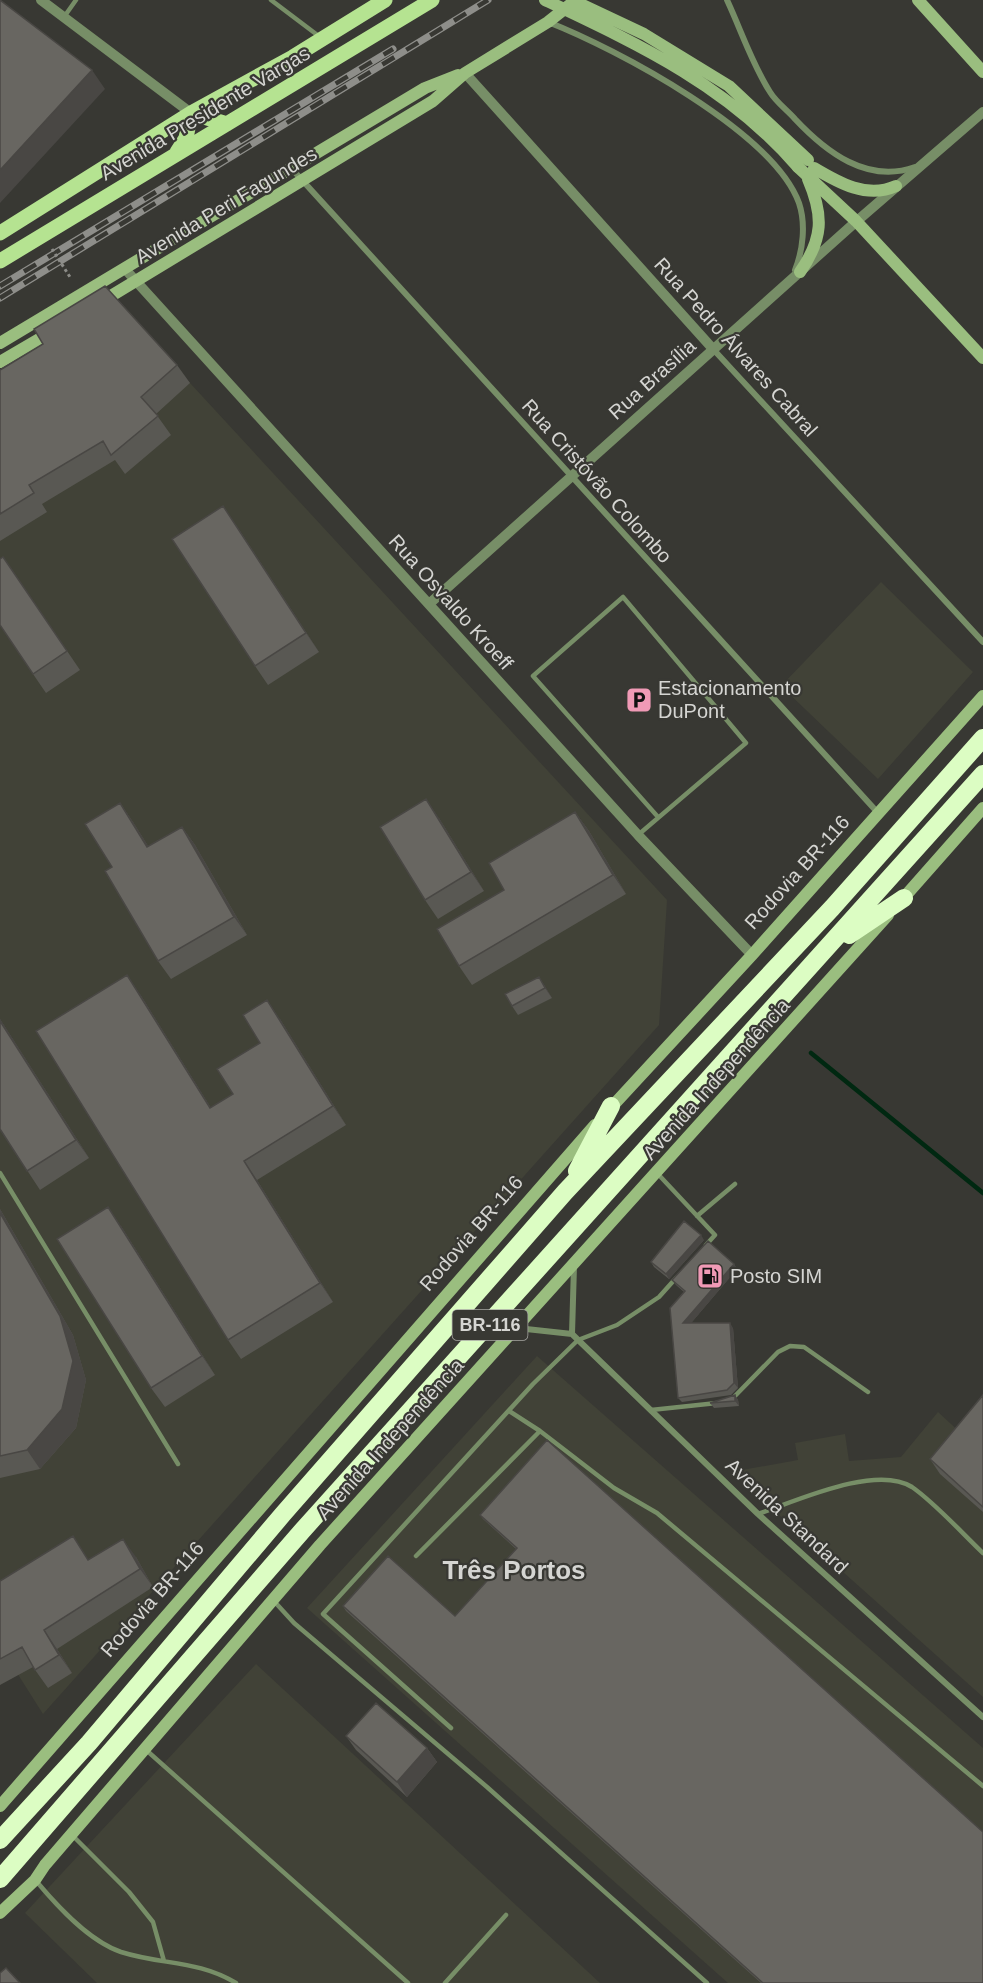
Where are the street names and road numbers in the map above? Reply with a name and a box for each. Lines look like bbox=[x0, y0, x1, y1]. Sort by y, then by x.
street label: Avenida Presidente Vargas bbox=[96, 42, 314, 184]
street label: Avenida Peri Fagundes bbox=[131, 142, 321, 268]
street label: Rua Pedro Álvares Cabral bbox=[650, 253, 822, 441]
street label: Rua Brasília bbox=[604, 334, 700, 424]
street label: Rua Cristóvão Colombo bbox=[518, 395, 676, 567]
street label: Rua Osvaldo Kroeff bbox=[385, 530, 518, 674]
street label: Rodovia BR-116 bbox=[740, 811, 854, 933]
street label: Avenida Independência bbox=[638, 993, 795, 1164]
street label: Rodovia BR-116 bbox=[415, 1171, 527, 1295]
road number: BR-116 bbox=[452, 1310, 528, 1340]
street label: Avenida Independência bbox=[312, 1353, 469, 1524]
street label: Avenida Standard bbox=[721, 1454, 853, 1578]
street label: Rodovia BR-116 bbox=[96, 1537, 208, 1661]

